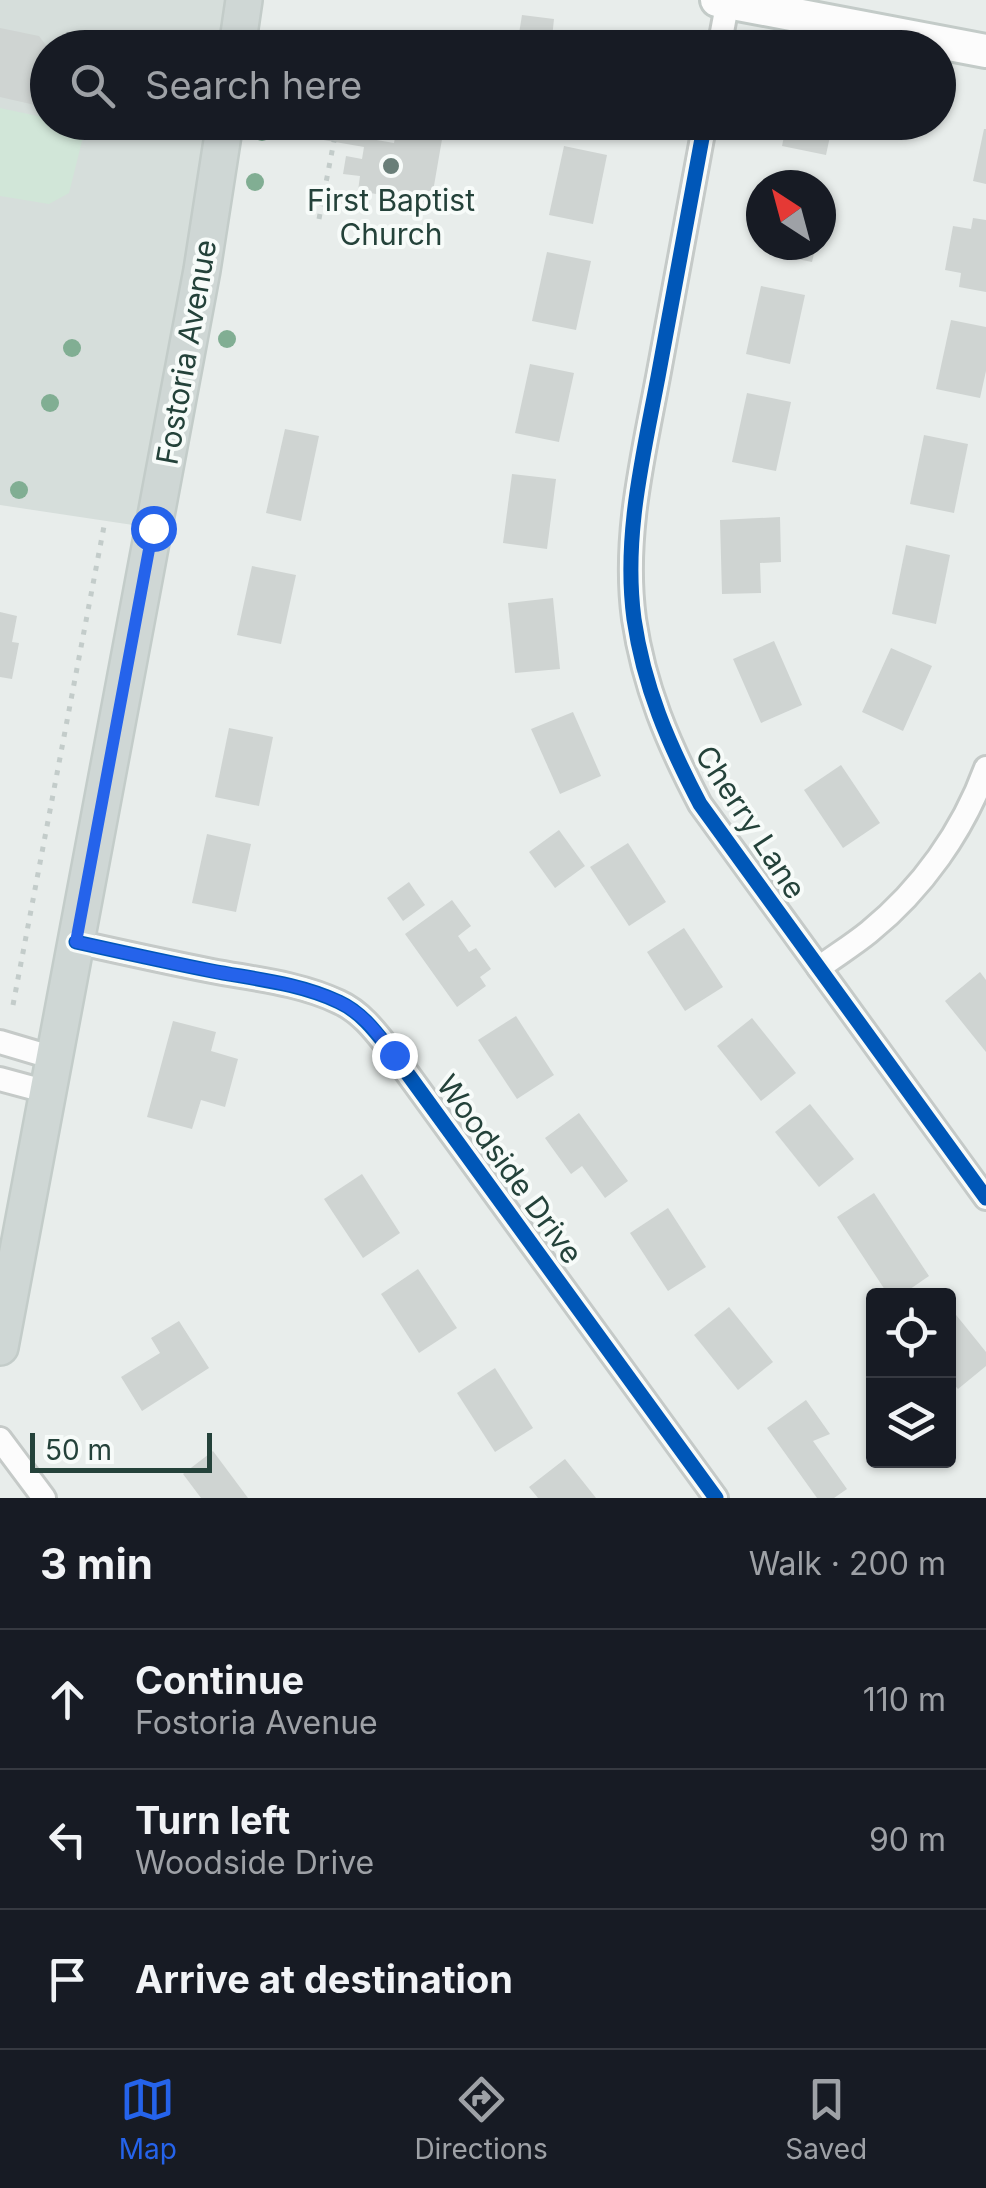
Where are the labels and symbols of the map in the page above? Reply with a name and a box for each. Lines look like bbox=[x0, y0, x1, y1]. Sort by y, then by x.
marker: First Baptist Church bbox=[380, 155, 402, 177]
north arrow bbox=[746, 170, 836, 260]
place label: First Baptist Church bbox=[307, 182, 475, 252]
street label: Fostoria Avenue bbox=[149, 237, 223, 467]
route start bbox=[131, 506, 177, 552]
street label: Cherry Lane bbox=[688, 739, 814, 905]
route end bbox=[372, 1033, 418, 1079]
street label: Woodside Drive bbox=[430, 1068, 590, 1270]
scale bar bbox=[30, 1428, 212, 1472]

